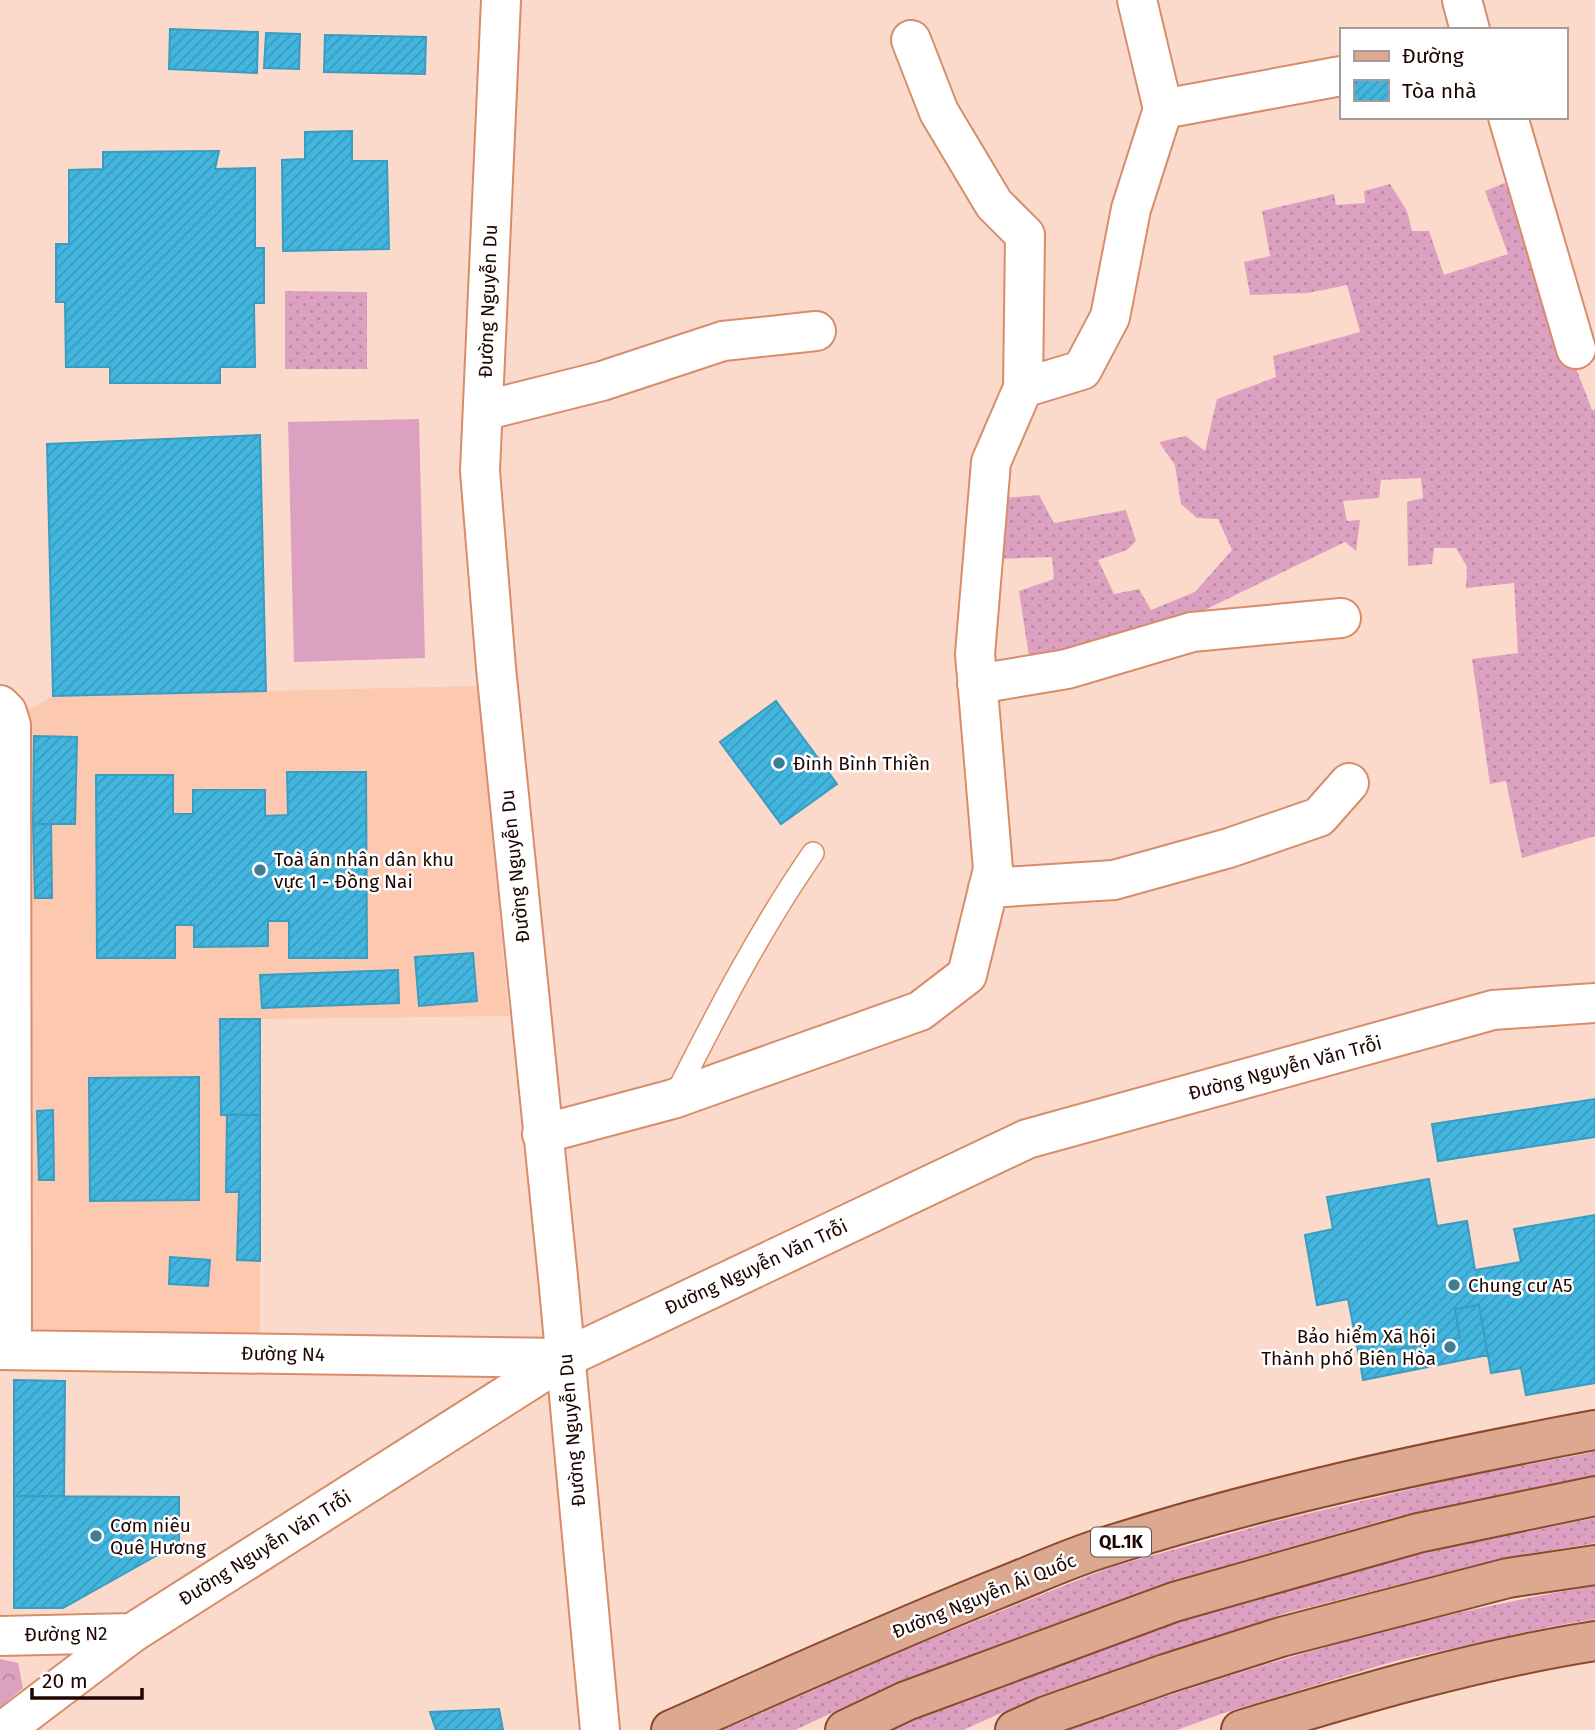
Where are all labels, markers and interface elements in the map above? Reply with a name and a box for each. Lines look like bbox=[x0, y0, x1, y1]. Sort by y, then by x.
legend bbox=[1340, 28, 1567, 119]
text: Đường bbox=[1402, 43, 1464, 69]
text: Tòa nhà bbox=[1402, 78, 1477, 104]
street label: Đường Nguyễn Du bbox=[474, 224, 502, 378]
place label: Đình Bình Thiền bbox=[793, 752, 930, 775]
marker: Đình Bình Thiền bbox=[771, 755, 787, 771]
street label: Đường Nguyễn Du bbox=[496, 788, 534, 944]
place label: Toà án nhân dân khu vực 1 - Đồng Nai bbox=[274, 848, 454, 893]
marker: Toà án nhân dân khu vực 1 - Đồng Nai bbox=[252, 862, 268, 878]
street label: Đường Nguyễn Văn Trỗi bbox=[1186, 1031, 1384, 1105]
street label: Đường Nguyễn Văn Trỗi bbox=[661, 1214, 851, 1320]
place label: Chung cư A5 bbox=[1468, 1274, 1572, 1297]
marker: Chung cư A5 bbox=[1446, 1277, 1462, 1293]
place label: Bảo hiểm Xã hội Thành phố Biên Hòa bbox=[1261, 1325, 1436, 1370]
marker: Bảo hiểm Xã hội Thành phố Biên Hòa bbox=[1442, 1339, 1458, 1355]
street label: Đường N4 bbox=[241, 1342, 325, 1366]
street label: Đường Nguyễn Du bbox=[554, 1352, 590, 1508]
street label: Đường Nguyễn Văn Trỗi bbox=[174, 1485, 356, 1611]
place label: Cơm niêu Quê Hương bbox=[110, 1514, 206, 1559]
road number: QL.1K bbox=[1091, 1527, 1151, 1556]
marker: Cơm niêu Quê Hương bbox=[88, 1528, 104, 1544]
street label: Đường Nguyễn Ái Quốc bbox=[889, 1549, 1079, 1643]
street label: Đường N2 bbox=[24, 1622, 108, 1646]
scale bar bbox=[32, 1656, 142, 1700]
text: 20 m bbox=[42, 1668, 88, 1694]

